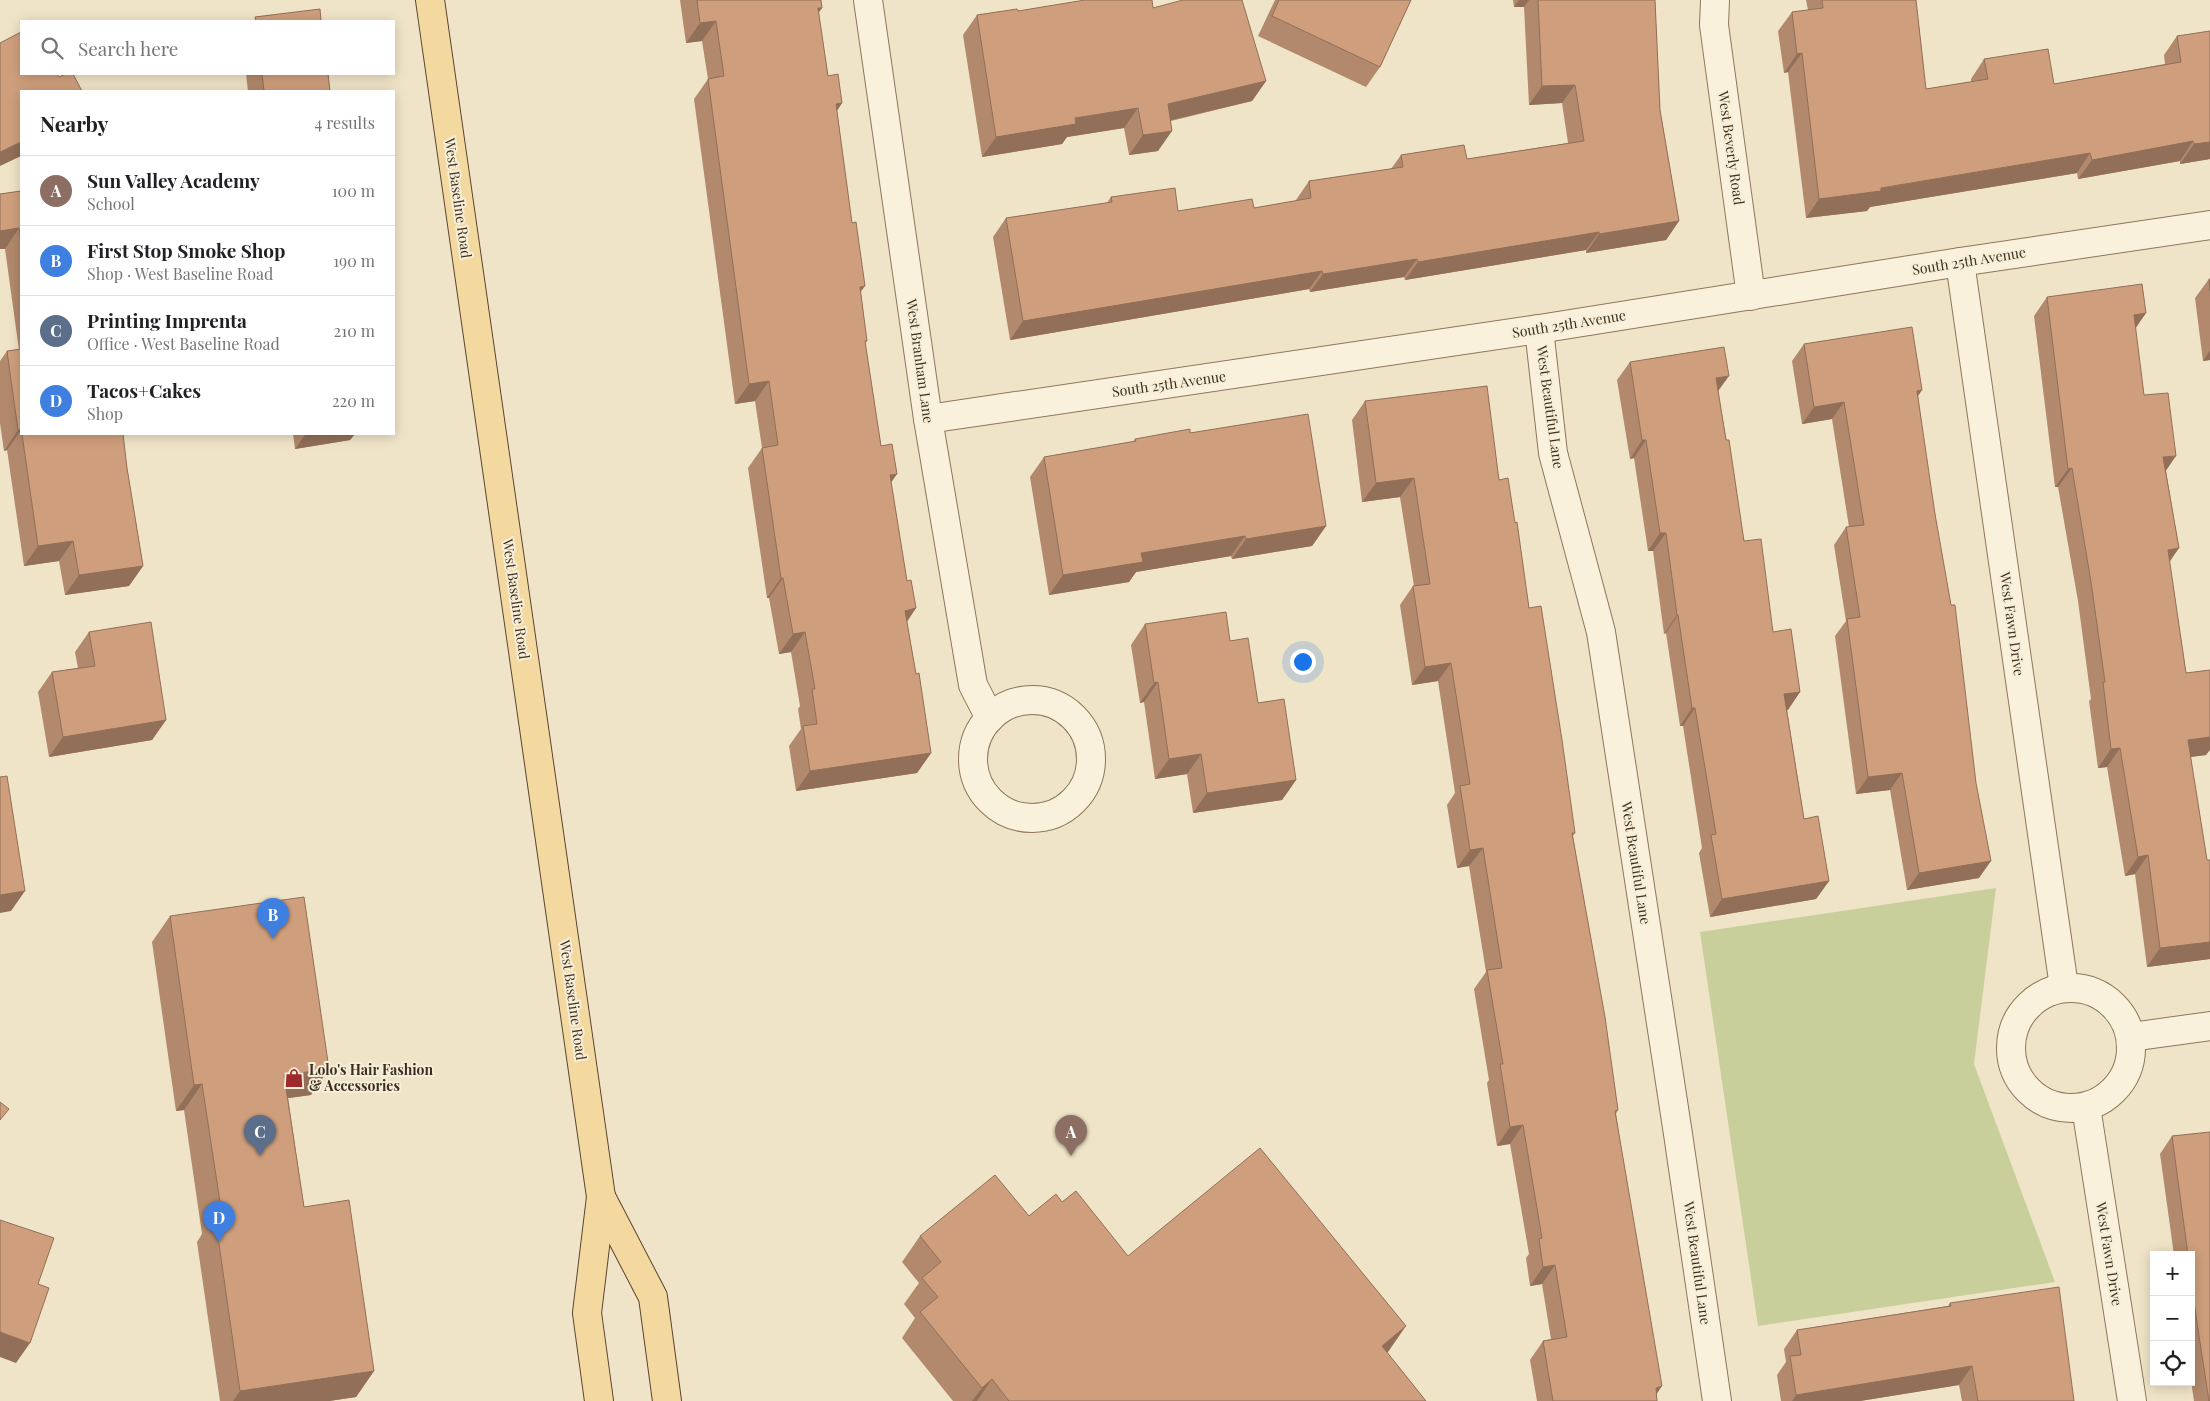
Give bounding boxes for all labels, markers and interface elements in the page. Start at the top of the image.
search box [20,20,395,75]
icon: search [38,34,66,62]
text: Search here [78,35,178,61]
street label: West Beverly Road [1714,89,1749,206]
text: Nearby [40,109,109,137]
text: 4 results [314,112,375,133]
street label: West Baseline Road [441,136,476,259]
text: Sun Valley Academy [87,167,260,193]
text: A [51,180,61,201]
text: 100 m [332,180,375,201]
text: School [87,193,135,214]
text: First Stop Smoke Shop [87,237,285,263]
street label: South 25th Avenue [1911,242,2027,279]
text: B [51,250,61,271]
text: 190 m [333,250,375,271]
text: Shop · West Baseline Road [87,263,273,284]
street label: West Branham Lane [902,297,939,424]
street label: South 25th Avenue [1511,305,1627,342]
text: Printing Imprenta [87,307,247,333]
text: C [50,320,62,341]
text: 210 m [334,320,375,341]
text: Office · West Baseline Road [87,333,280,354]
street label: West Beautiful Lane [1532,343,1569,470]
street label: South 25th Avenue [1111,366,1227,401]
text: Tacos+Cakes [87,377,201,403]
text: D [50,390,62,411]
text: 220 m [332,390,375,411]
text: Shop [87,403,123,424]
street label: West Baseline Road [499,537,534,660]
street label: West Fawn Drive [1996,570,2029,677]
your location [1290,649,1316,675]
street label: West Beautiful Lane [1617,799,1656,926]
pin: B [257,898,289,939]
street label: West Baseline Road [556,938,591,1061]
place label: Lolo's Hair Fashion & Accessories [309,1060,434,1095]
shop icon: Lolo's Hair Fashion & Accessories [283,1067,305,1089]
pin: C [244,1115,276,1156]
pin: A [1055,1115,1087,1156]
street label: West Beautiful Lane [1679,1199,1716,1326]
street label: West Fawn Drive [2092,1200,2127,1307]
pin: D [203,1201,235,1242]
map controls [2150,1251,2195,1386]
button: + [2150,1251,2195,1296]
button: − [2150,1296,2195,1341]
button: locate [2150,1341,2195,1386]

